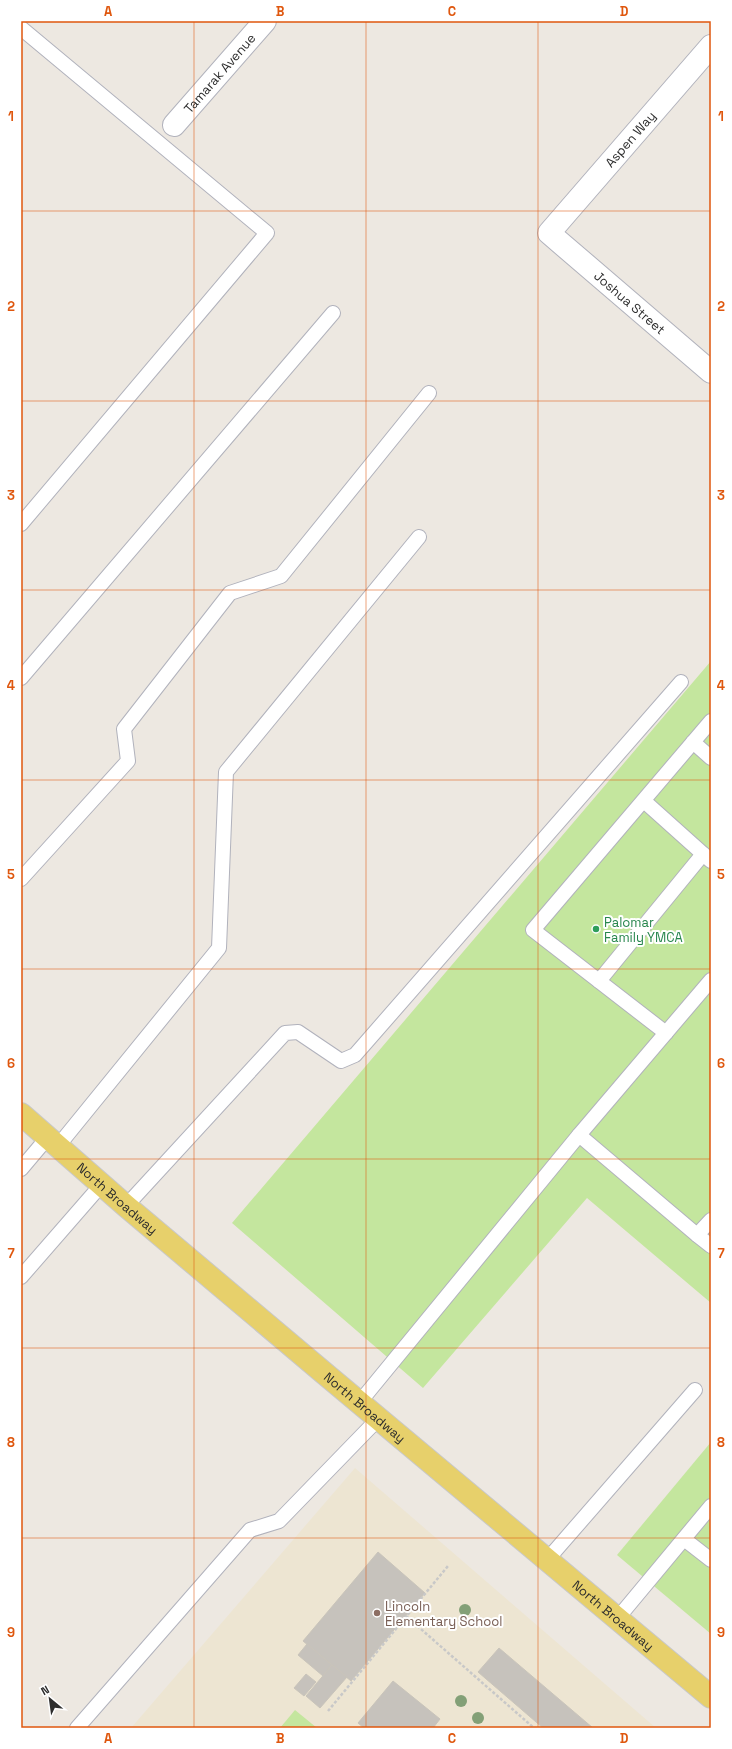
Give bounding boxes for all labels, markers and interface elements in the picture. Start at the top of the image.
text: A [104,3,113,20]
text: B [276,3,285,20]
text: C [448,3,456,20]
text: D [620,3,629,20]
street label: Tamarak Avenue [180,30,259,117]
text: 1 [8,108,14,125]
street label: Aspen Way [601,108,659,171]
text: 1 [718,108,724,125]
street label: Joshua Street [590,267,669,338]
text: 2 [7,298,15,315]
text: 2 [717,298,725,315]
text: 3 [7,487,15,504]
text: 3 [717,487,725,504]
text: 4 [7,677,15,694]
text: 4 [717,677,725,694]
text: 5 [7,866,15,883]
text: 5 [717,866,725,883]
place label: Palomar Family YMCA [604,914,683,946]
marker: Palomar Family YMCA [591,924,601,934]
text: 6 [7,1055,15,1072]
text: 6 [717,1055,725,1072]
street label: North Broadway [73,1159,161,1238]
text: 7 [7,1245,15,1262]
text: 7 [717,1245,725,1262]
street label: North Broadway [320,1369,409,1447]
text: 8 [7,1434,15,1451]
text: 8 [717,1434,725,1451]
street label: North Broadway [569,1577,657,1655]
place label: Lincoln Elementary School [385,1598,502,1630]
marker: Lincoln Elementary School [372,1608,382,1618]
text: 9 [7,1624,15,1641]
text: 9 [717,1624,725,1641]
north arrow [30,1679,70,1719]
text: N [39,1682,52,1698]
text: A [104,1730,113,1747]
text: B [276,1730,285,1747]
text: C [448,1730,456,1747]
text: D [620,1730,629,1747]

